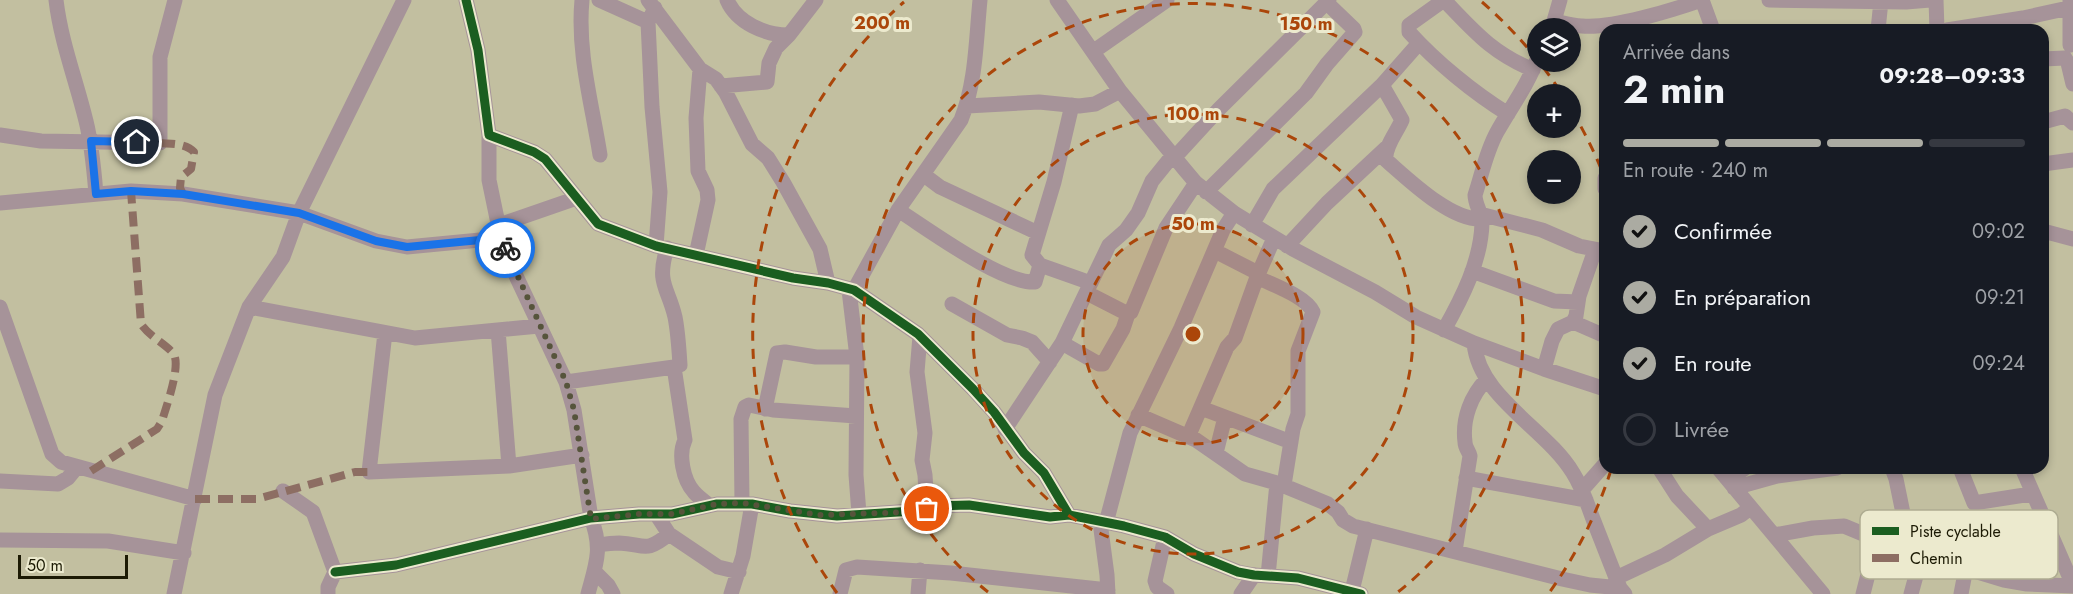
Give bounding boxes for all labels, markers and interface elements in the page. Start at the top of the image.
text: 200 m [854,10,910,36]
text: 150 m [1280,11,1332,37]
map controls [1527,18,1581,204]
button: layers [1527,18,1581,72]
text: Arrivée dans [1623,38,1730,67]
text: 09:28–09:33 [1879,59,2025,91]
text: 2 min [1623,61,1725,118]
button: + [1527,84,1581,138]
text: 100 m [1166,101,1220,127]
pin [111,116,162,167]
icon: home [120,125,153,158]
button: − [1527,150,1581,204]
text: En route · 240 m [1623,156,1768,185]
text: 50 m [1171,211,1215,237]
icon: check [1623,215,1656,248]
text: Confirmée [1674,215,1772,247]
text: 09:02 [1972,217,2025,246]
courier [475,218,535,278]
icon: bike [489,232,522,265]
icon: check [1623,281,1656,314]
text: En préparation [1674,281,1811,313]
text: 09:21 [1975,283,2025,312]
centre of rings [1183,324,1203,344]
icon: check [1623,347,1656,380]
text: En route [1674,347,1752,379]
text: 09:24 [1972,349,2025,378]
text: Livrée [1674,413,1729,445]
pin [901,483,952,534]
icon: bag [910,492,943,525]
legend [1860,510,2058,579]
text: Piste cyclable [1910,520,2001,543]
text: Chemin [1910,547,1963,570]
scale bar [18,552,128,580]
text: 50 m [27,554,63,577]

